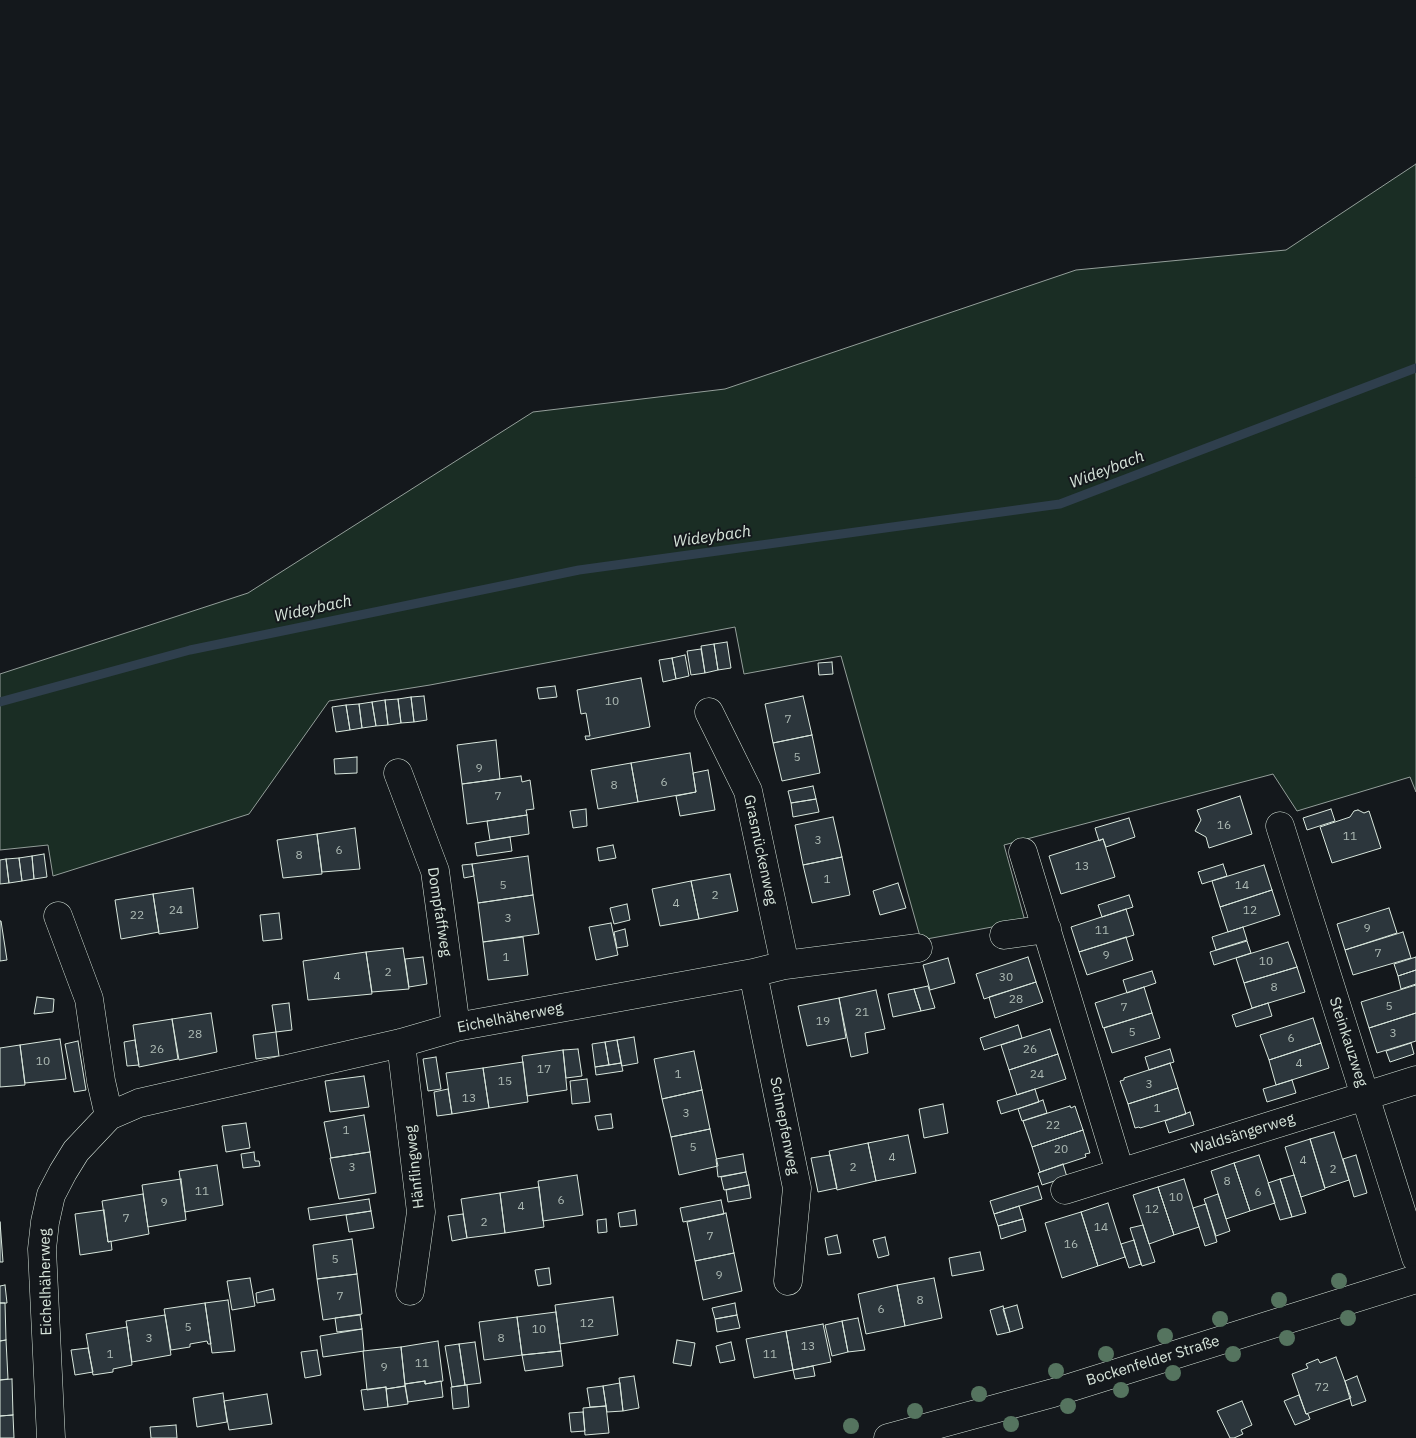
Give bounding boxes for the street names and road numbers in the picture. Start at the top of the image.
street label: Grasmückenweg [740,793,780,907]
street label: Dompfaffweg [423,866,455,958]
street label: Steinkauzweg [1325,995,1371,1089]
street label: Eichelhäherweg [456,999,564,1037]
street label: Schnepfenweg [766,1076,802,1176]
street label: Waldsängerweg [1189,1110,1297,1158]
street label: Hänflingweg [402,1124,428,1210]
street label: Eichelhäherweg [36,1228,56,1336]
street label: Bockenfelder Straße [1084,1332,1222,1390]

